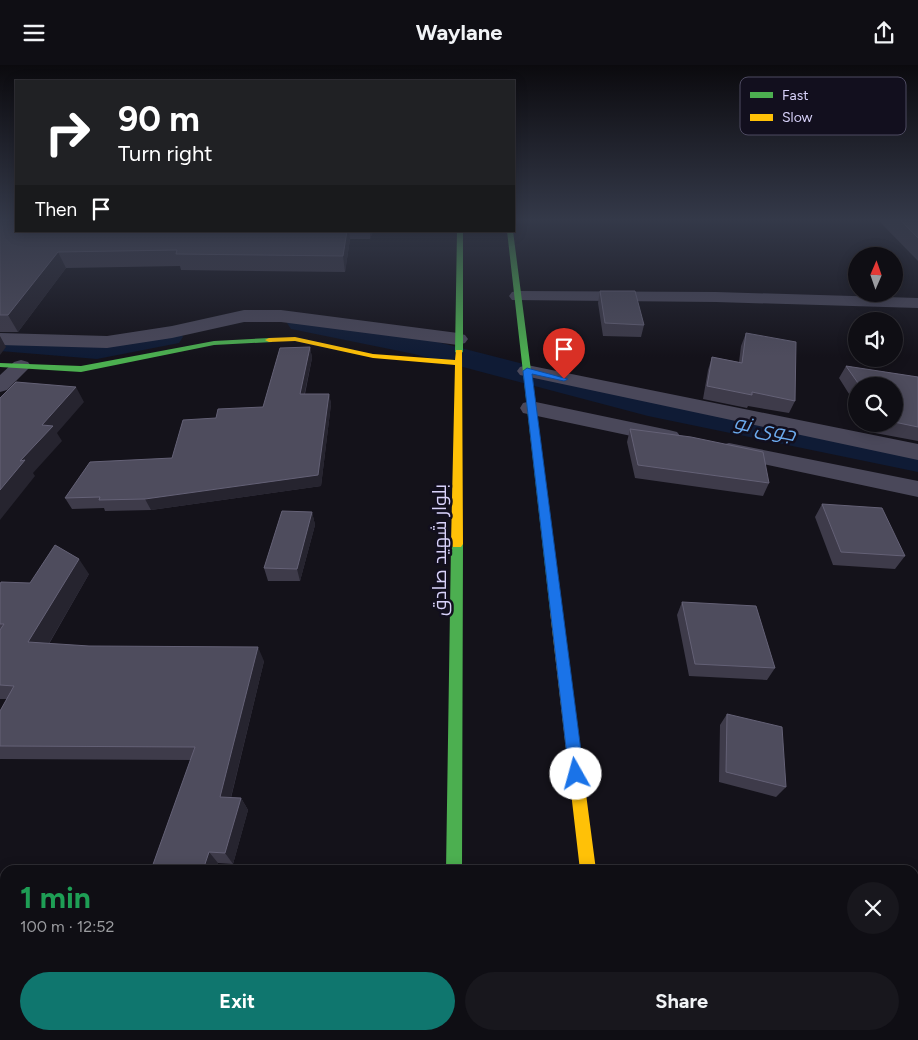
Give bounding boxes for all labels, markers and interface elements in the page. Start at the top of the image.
icon: menu [20,19,48,47]
text: Waylane [416,19,502,46]
icon: share [870,19,898,47]
legend [740,77,906,135]
text: Fast [782,87,808,104]
text: 90 m [118,98,200,140]
icon: right [35,100,100,165]
text: Slow [782,109,813,126]
text: Turn right [118,140,213,167]
icon: arrive [87,195,115,223]
text: Then [35,198,77,221]
north arrow [848,247,902,303]
map controls [848,247,903,432]
button: sound [848,312,903,367]
pin [543,328,585,379]
icon: arrive [550,335,578,363]
button: search [848,377,903,432]
water label: جوی نو [732,410,799,446]
street label: بلوار شهید صادق [428,484,452,616]
position arrow [549,747,601,799]
text: 1 min [20,879,91,916]
button: close [847,882,899,934]
text: 100 m · 12:52 [20,917,114,936]
button: Exit [20,972,455,1030]
button: Share [465,972,899,1030]

